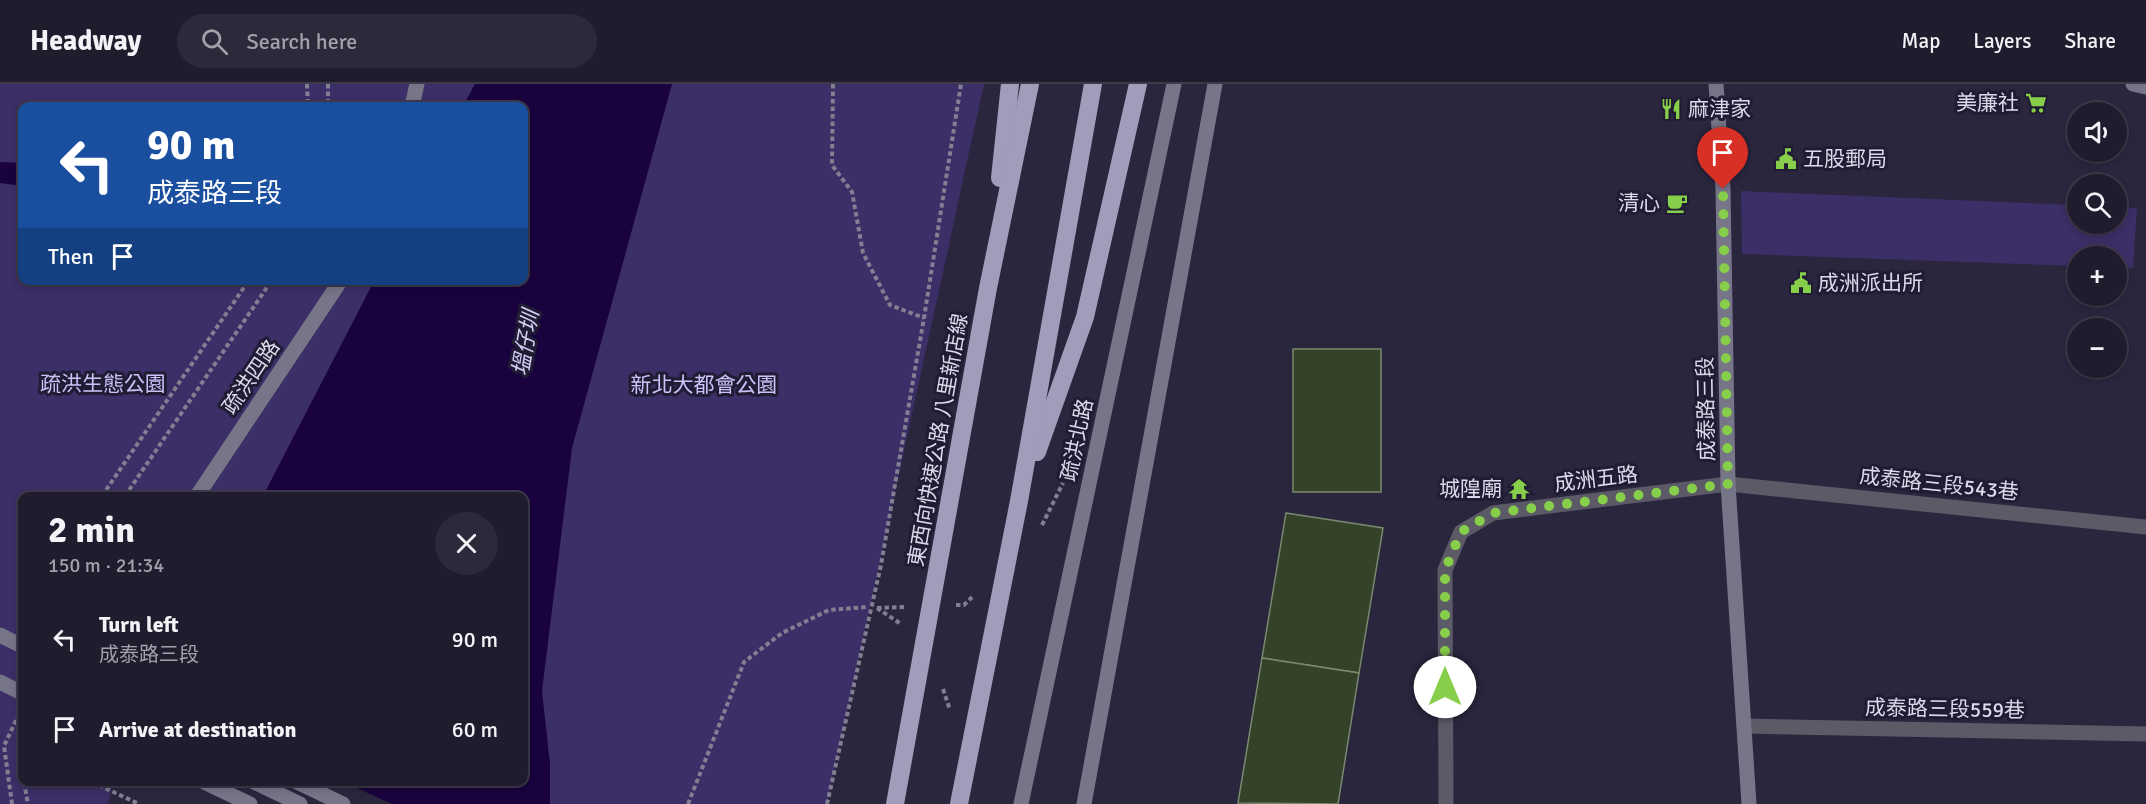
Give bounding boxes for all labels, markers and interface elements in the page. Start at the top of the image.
search box [177,14,597,68]
text: Headway [30,24,141,58]
icon: search [198,25,231,58]
text: Search here [246,28,357,55]
text: Map [1902,28,1940,54]
text: Layers [1973,28,2031,54]
text: Share [2064,28,2116,54]
place label: 美廉社 [1956,90,2019,116]
supermarket icon: 美廉社 [2024,91,2048,115]
place label: 麻津家 [1688,96,1751,122]
restaurant icon: 麻津家 [1659,97,1683,121]
map controls [2067,102,2127,378]
button: sound [2067,102,2127,162]
text: 90 m [147,120,236,171]
icon: left [48,126,126,204]
pin [1697,127,1748,189]
icon: arrive [1706,136,1739,169]
place label: 五股郵局 [1803,146,1887,172]
public building icon: 五股郵局 [1774,147,1798,171]
button: search [2067,174,2127,234]
text: 成泰路三段 [147,177,282,210]
place label: 清心 [1618,190,1660,216]
cafe icon: 清心 [1665,191,1689,215]
icon: arrive [106,240,139,273]
text: Then [48,243,94,270]
button: + [2067,246,2127,306]
place label: 成洲派出所 [1818,270,1923,296]
public building icon: 成洲派出所 [1789,271,1813,295]
water label: 塭仔圳 [506,305,545,378]
street label: 東西向快速公路 八里新店線 [903,311,973,569]
button: − [2067,318,2127,378]
street label: 疏洪四路 [217,335,285,419]
street label: 成泰路三段 [1692,356,1720,462]
park label: 疏洪生態公園 [40,371,166,397]
park label: 新北大都會公園 [631,372,778,398]
street label: 疏洪北路 [1056,396,1098,484]
street label: 成洲五路 [1553,461,1639,497]
street label: 成泰路三段543巷 [1858,463,2020,505]
place label: 城隍廟 [1439,476,1502,502]
temple icon: 城隍廟 [1507,477,1531,501]
text: 2 min [48,508,135,553]
button: close [435,512,498,575]
text: 150 m · 21:34 [48,553,164,578]
text: Turn left [99,611,179,638]
icon: left [48,623,81,656]
text: 90 m [452,626,498,653]
text: 成泰路三段 [99,642,199,667]
position arrow [1413,655,1477,719]
street label: 成泰路三段559巷 [1865,695,2025,723]
icon: arrive [48,713,81,746]
text: Arrive at destination [99,716,296,743]
text: 60 m [452,716,498,743]

